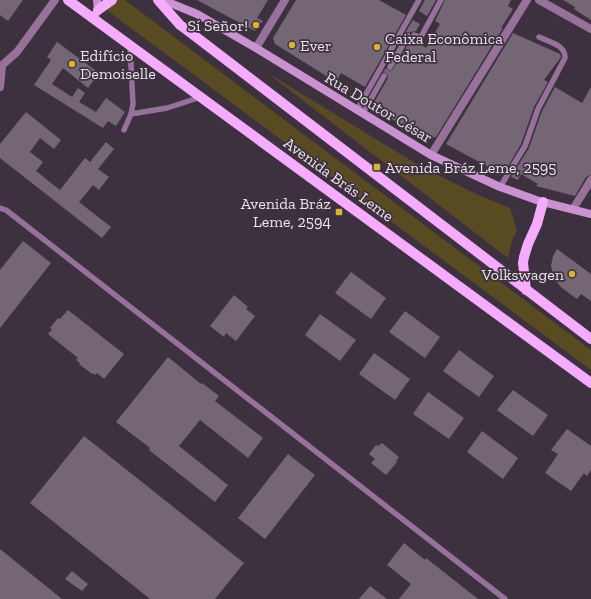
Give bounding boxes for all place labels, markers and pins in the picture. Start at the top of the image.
place label: Sí Señor! [187,16,248,35]
marker: Sí Señor! [251,20,261,30]
place label: Caixa Econômica Federal [385,29,503,66]
place label: Ever [300,36,332,55]
marker: Ever [287,40,297,50]
marker: Caixa Econômica Federal [372,42,382,52]
place label: Edifício Demoiselle [80,46,156,83]
marker: Edifício Demoiselle [67,59,77,69]
place label: Avenida Bráz Leme, 2595 [385,158,557,177]
marker: Avenida Bráz Leme, 2595 [372,162,382,172]
place label: Avenida Bráz Leme, 2594 [241,194,331,231]
marker: Avenida Bráz Leme, 2594 [334,207,344,217]
place label: Volkswagen [480,265,565,284]
marker: Volkswagen [567,269,577,279]

